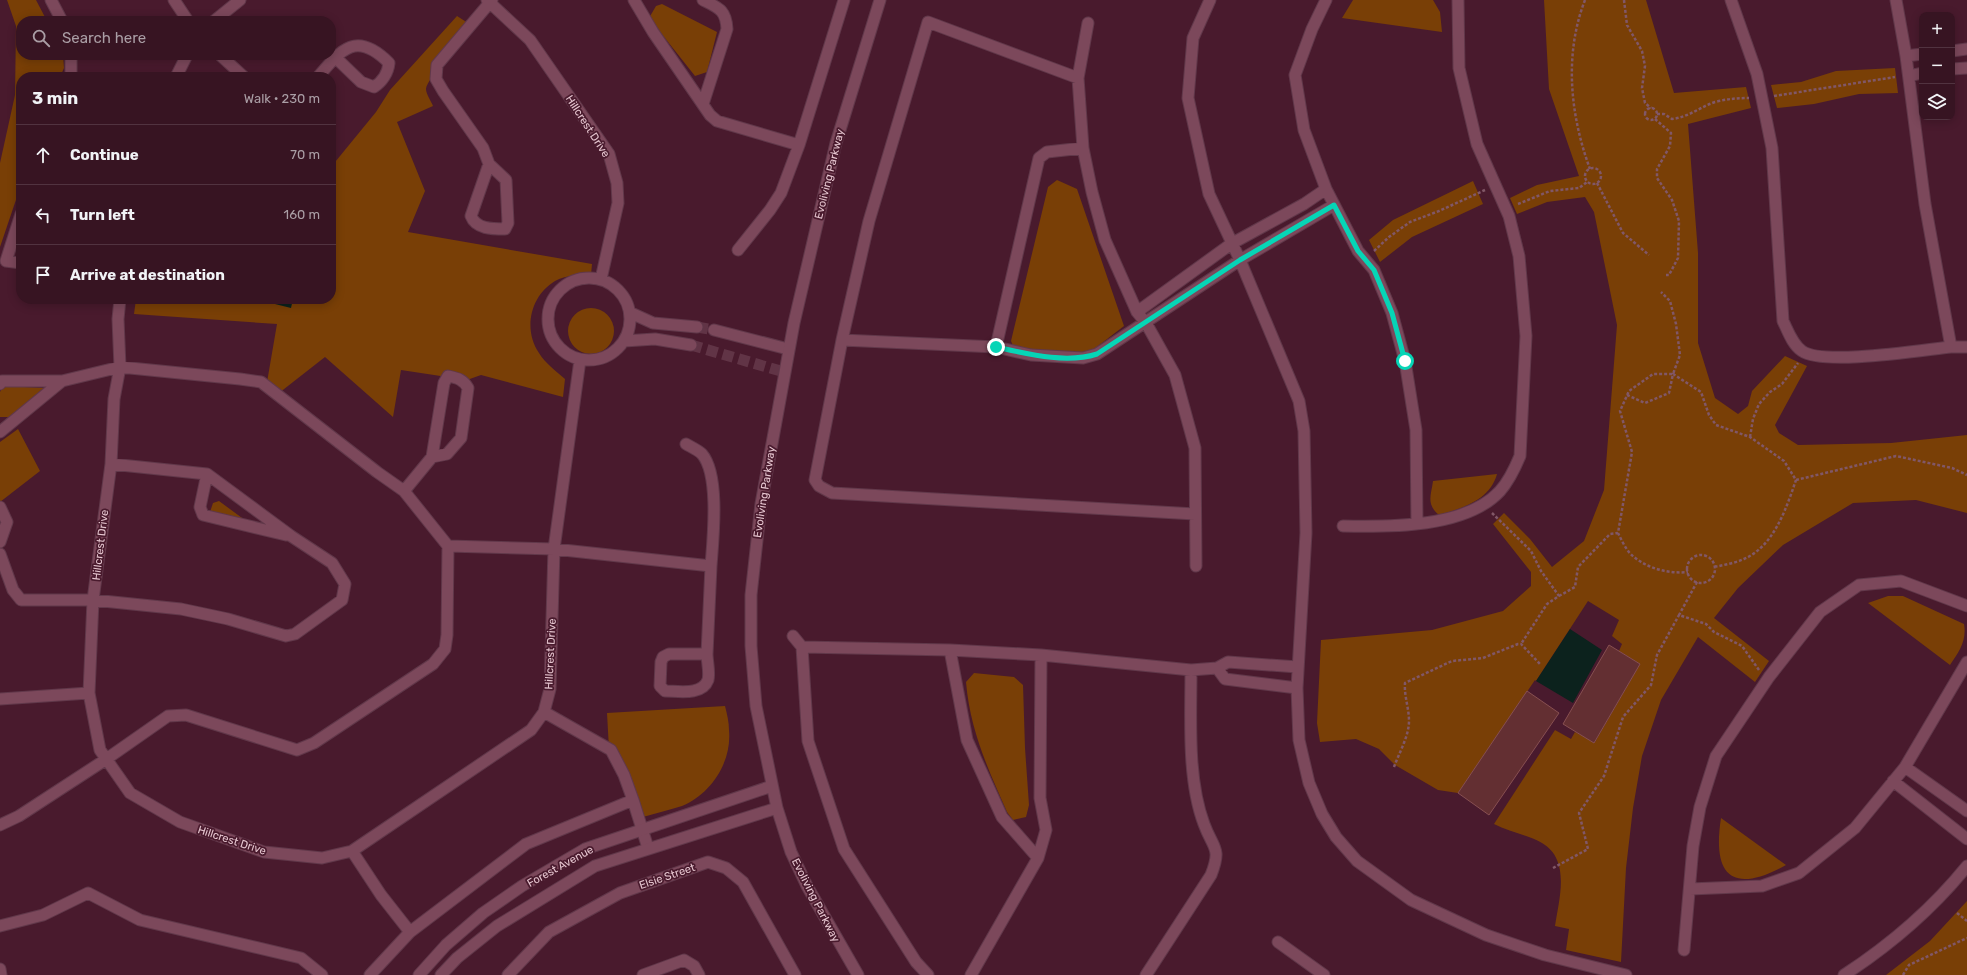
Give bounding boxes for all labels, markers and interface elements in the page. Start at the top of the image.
map controls [1919,12,1955,120]
button: + [1919,12,1955,48]
search box [16,16,336,60]
icon: search [30,27,52,49]
text: Search here [62,29,146,47]
button: − [1919,48,1955,84]
button: layers [1919,84,1955,120]
text: 3 min [32,88,78,108]
text: Walk · 230 m [244,91,320,106]
street label: Hillcrest Drive [563,93,612,160]
street label: Evoliving Parkway [812,128,847,220]
icon: ahead [32,144,54,166]
text: Continue [70,146,139,164]
text: 70 m [290,147,320,162]
icon: left [32,204,54,226]
text: Turn left [70,206,135,224]
text: 160 m [284,207,320,222]
icon: arrive [32,264,54,286]
text: Arrive at destination [70,266,225,284]
route end [987,338,1005,356]
route start [1396,352,1414,370]
street label: Evoliving Parkway [751,445,778,539]
street label: Hillcrest Drive [90,509,111,581]
street label: Hillcrest Drive [542,618,559,690]
street label: Hillcrest Drive [196,823,268,858]
street label: Forest Avenue [525,843,596,890]
street label: Evoliving Parkway [789,856,842,944]
street label: Elsie Street [637,861,697,892]

